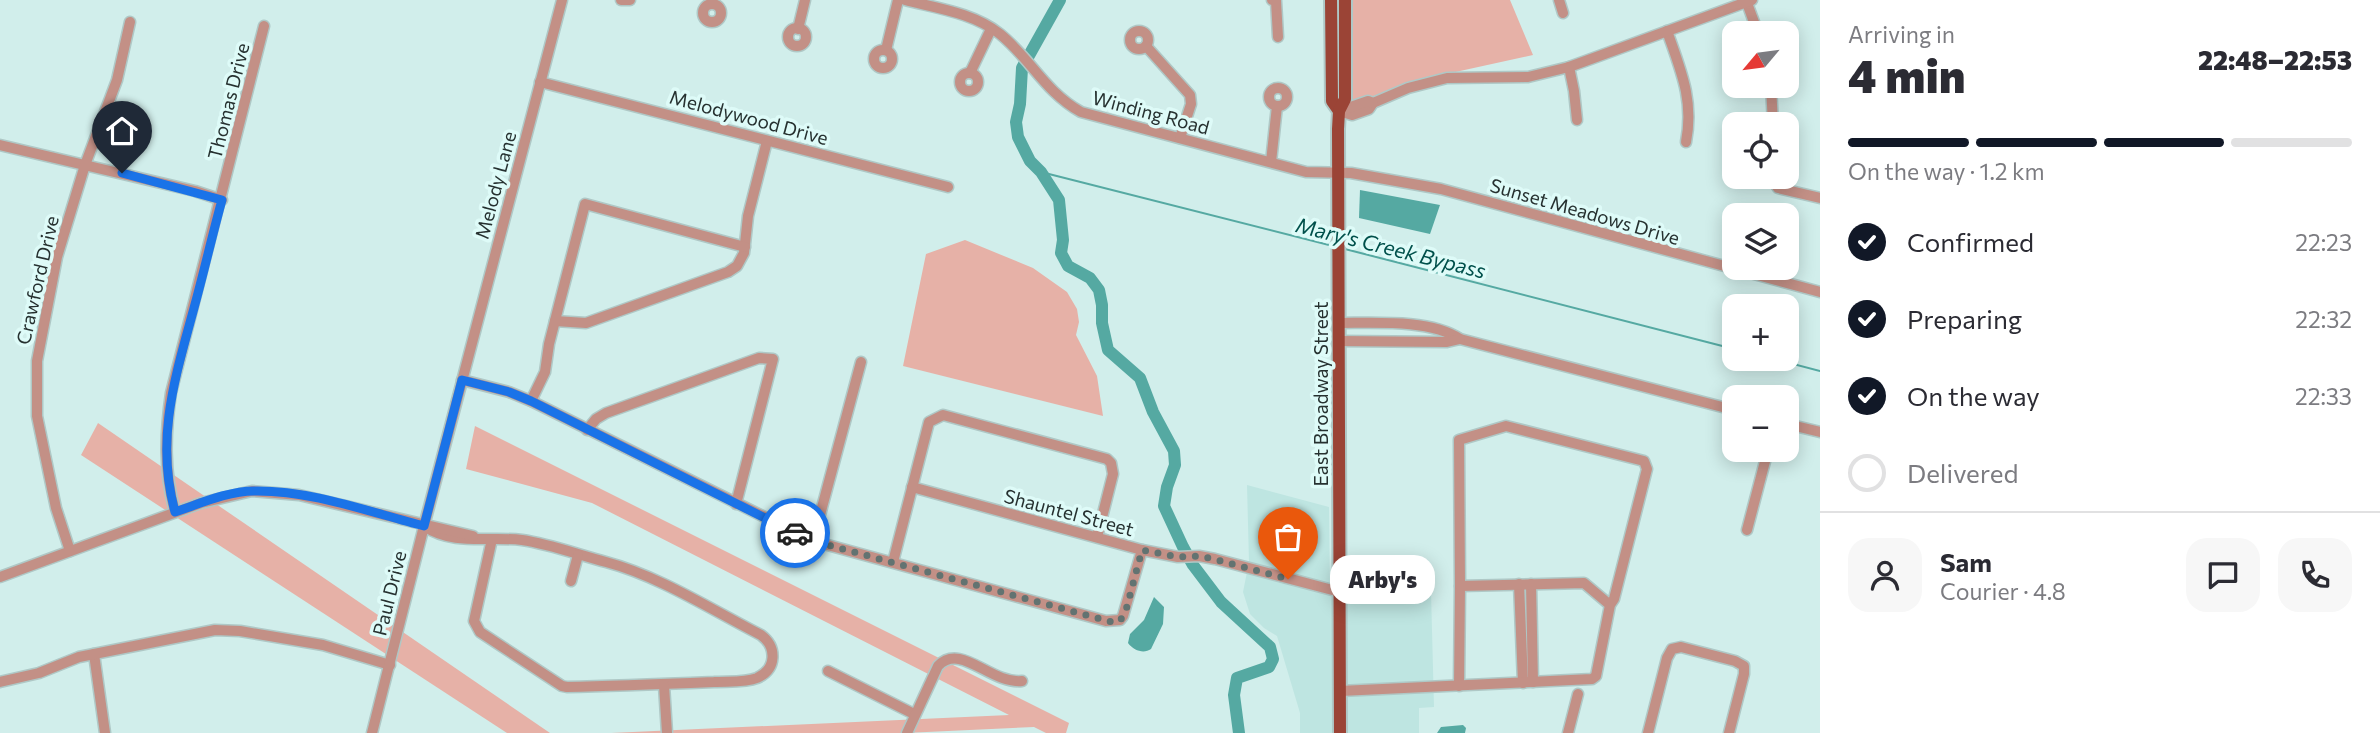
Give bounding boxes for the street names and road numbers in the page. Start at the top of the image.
street label: Thomas Drive [202,40,254,162]
street label: Melodywood Drive [667,85,831,149]
street label: Winding Road [1090,85,1212,139]
street label: Melody Lane [470,129,520,241]
street label: Sunset Meadows Drive [1488,173,1682,249]
street label: Crawford Drive [11,213,63,347]
street label: East Broadway Street [1309,301,1332,486]
street label: Shauntel Street [1002,484,1137,540]
street label: Paul Drive [367,548,411,638]

